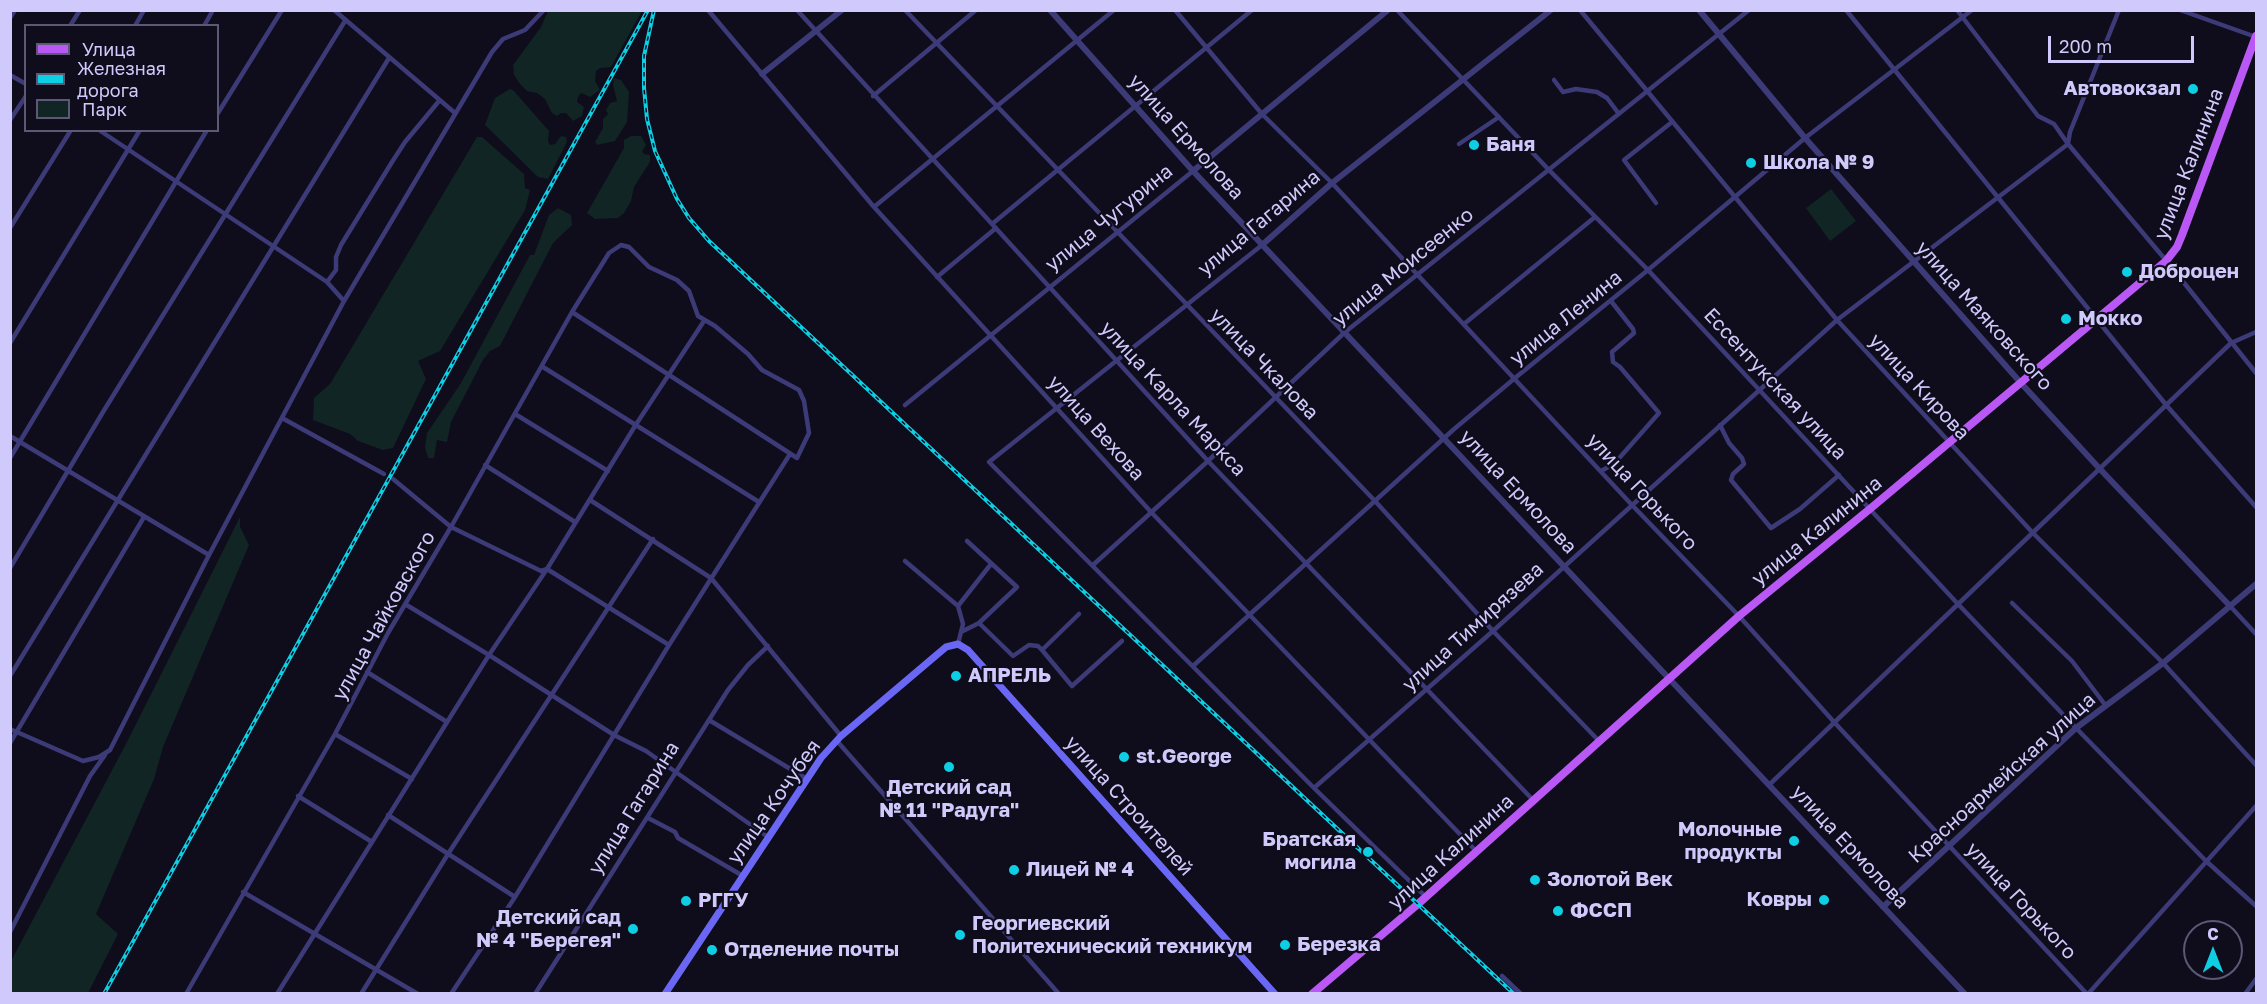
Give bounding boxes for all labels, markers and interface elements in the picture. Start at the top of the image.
legend [24,24,219,132]
scale bar [2051,24,2196,62]
text: 200 m [2059,35,2112,57]
text: Улица [82,38,136,60]
text: Железная дорога [77,57,166,101]
street label: улица Ермолова [1123,69,1249,205]
place label: Автовокзал [2064,77,2181,101]
marker: Автовокзал [2186,82,2200,96]
street label: улица Калинина [2149,85,2229,243]
text: Парк [82,98,127,120]
place label: Баня [1486,133,1535,157]
marker: Баня [1467,138,1481,152]
place label: Школа № 9 [1763,151,1874,175]
marker: Школа № 9 [1744,156,1758,170]
street label: улица Чугурина [1040,159,1178,277]
street label: улица Гагарина [1193,165,1325,281]
street label: улица Моисеенко [1328,203,1478,331]
street label: улица Маяковского [1911,236,2057,396]
place label: Доброцен [2139,260,2239,284]
street label: улица Ленина [1505,265,1627,371]
marker: Доброцен [2120,265,2134,279]
street label: улица Чкалова [1205,303,1323,425]
street label: Ессентукская улица [1699,303,1851,465]
place label: Мокко [2078,307,2143,331]
marker: Мокко [2059,312,2073,326]
street label: улица Карла Маркса [1095,317,1251,481]
street label: улица Кирова [1864,329,1974,445]
street label: улица Вехова [1042,370,1150,486]
street label: улица Ермолова [1454,425,1582,559]
street label: улица Горького [1582,428,1702,556]
street label: улица Калинина [1747,471,1887,591]
street label: улица Чайковского [327,527,441,705]
street label: улица Тимирязева [1398,557,1548,697]
place label: АПРЕЛЬ [968,664,1051,688]
marker: АПРЕЛЬ [949,669,963,683]
street label: Красноармейская улица [1904,688,2100,868]
street label: улица Строителей [1060,731,1198,881]
street label: улица Кочубея [722,735,826,869]
street label: улица Гагарина [583,737,685,879]
place label: st.George [1136,745,1232,769]
marker: st.George [1117,750,1131,764]
marker: Детский сад № 11 "Радуга" [942,760,956,774]
place label: Детский сад № 11 "Радуга" [879,776,1019,823]
street label: улица Ермолова [1786,780,1914,914]
street label: улица Калинина [1383,789,1519,915]
place label: Молочные продукты [1678,818,1782,865]
place label: Братская могила [1262,828,1356,875]
marker: Молочные продукты [1787,834,1801,848]
street label: улица Горького [1961,837,2081,965]
marker: Братская могила [1361,845,1375,859]
place label: Лицей № 4 [1026,858,1134,882]
marker: Лицей № 4 [1007,863,1021,877]
place label: Золотой Век [1547,868,1673,892]
marker: Золотой Век [1528,873,1542,887]
place label: Ковры [1747,888,1812,912]
place label: РГГУ [698,889,748,913]
marker: Ковры [1817,893,1831,907]
marker: РГГУ [679,894,693,908]
place label: ФССП [1570,899,1632,923]
marker: ФССП [1551,904,1565,918]
place label: Детский сад № 4 "Берегея" [476,906,621,953]
place label: Георгиевский Политехнический техникум [972,912,1252,959]
north arrow [2183,920,2243,980]
marker: Детский сад № 4 "Берегея" [626,922,640,936]
text: С [2207,924,2219,944]
marker: Георгиевский Политехнический техникум [953,928,967,942]
place label: Березка [1297,933,1381,957]
place label: Отделение почты [724,938,899,962]
marker: Березка [1278,938,1292,952]
marker: Отделение почты [705,943,719,957]

